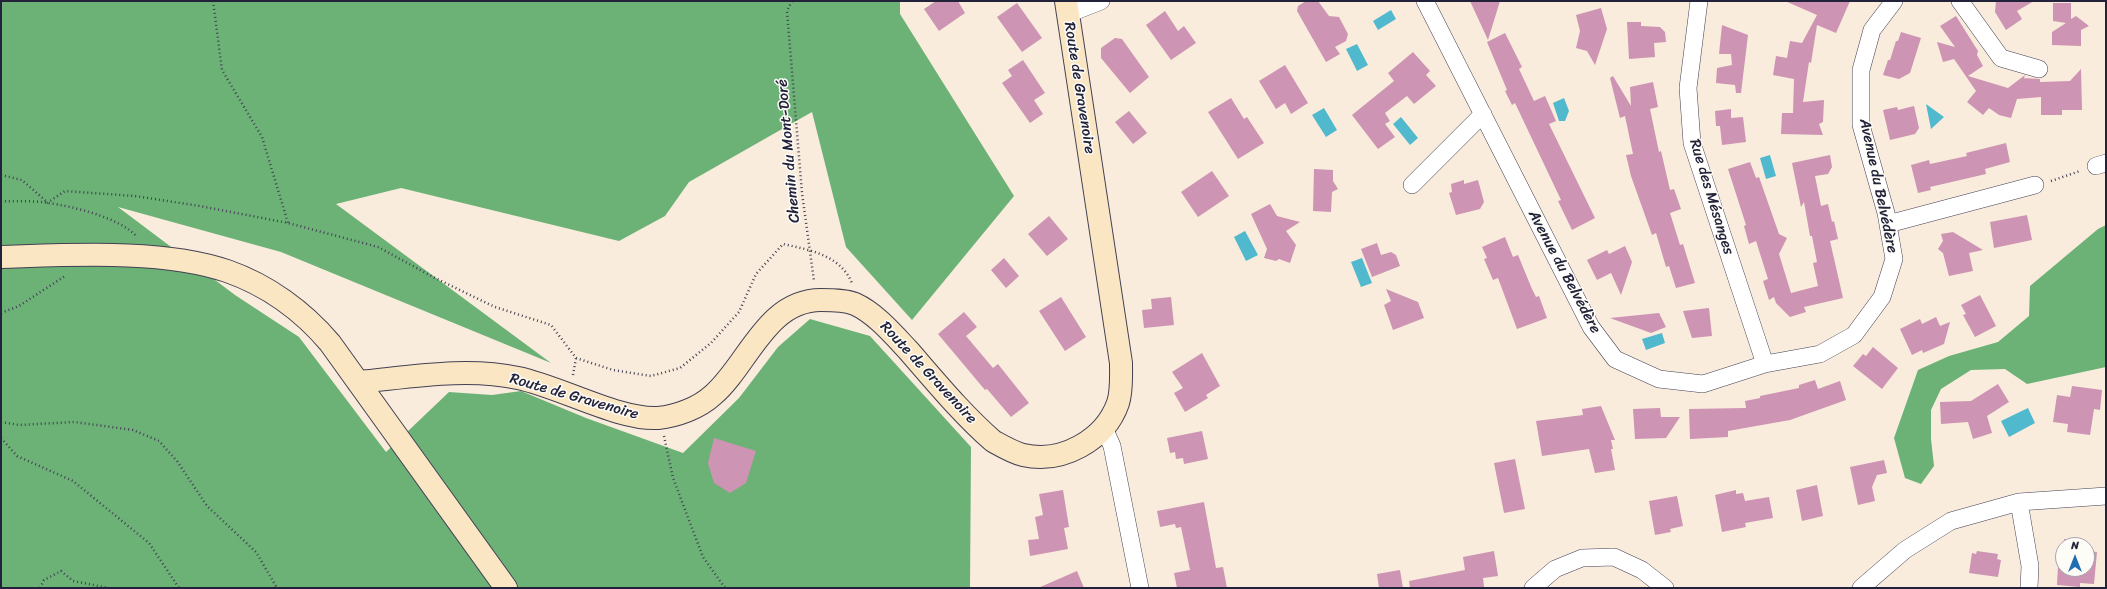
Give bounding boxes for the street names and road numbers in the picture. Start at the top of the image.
street label: Route de Gravenoire [1060,21,1098,155]
street label: Chemin du Mont-Doré [774,78,804,224]
street label: Avenue du Belvédère [1855,117,1901,255]
street label: Rue des Mésanges [1685,137,1737,257]
street label: Avenue du Belvédère [1524,207,1604,337]
street label: Route de Gravenoire [876,318,980,428]
street label: Route de Gravenoire [507,370,641,424]

